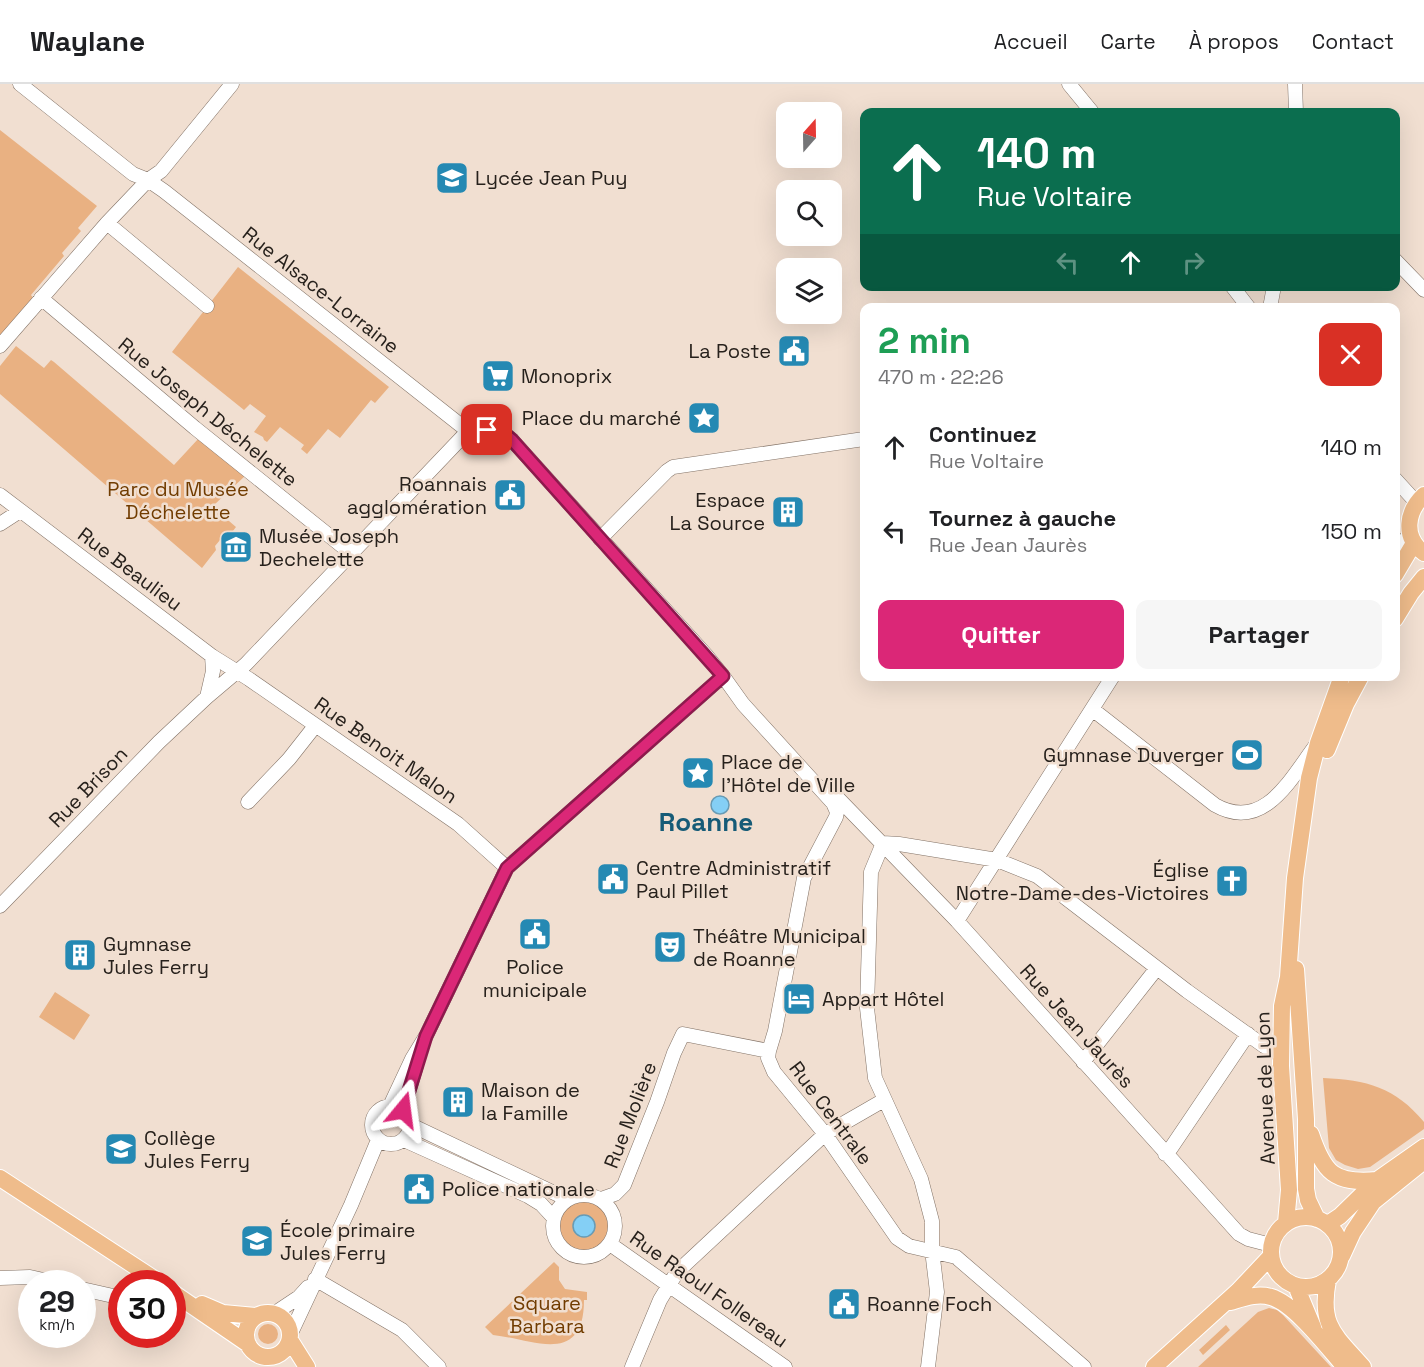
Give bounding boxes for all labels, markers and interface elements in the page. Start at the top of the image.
text: Waylane [30,23,145,59]
text: Accueil [994,28,1068,55]
text: Carte [1101,28,1156,55]
text: À propos [1189,28,1279,55]
text: Contact [1312,28,1394,55]
north arrow [776,102,842,168]
map controls [776,102,842,324]
text: 140 m [977,127,1096,180]
icon: ahead [878,132,956,210]
school or university icon: Lycée Jean Puy [434,160,470,196]
place label: Lycée Jean Puy [475,165,627,191]
text: Rue Voltaire [977,179,1132,214]
button: search [776,180,842,246]
street label: Rue Alsace-Lorraine [237,221,405,359]
icon: left [1051,246,1084,279]
icon: ahead [1114,246,1147,279]
icon: right [1177,246,1210,279]
button: layers [776,258,842,324]
text: 2 min [878,318,971,364]
button: close [1319,323,1382,386]
street label: Rue Joseph Déchelette [113,332,303,492]
public building icon: La Poste [776,333,812,369]
place label: La Poste [688,338,771,364]
supermarket icon: Monoprix [480,358,516,394]
place label: Monoprix [521,363,612,389]
text: 470 m · 22:26 [878,364,1004,390]
place icon: Place du marché [686,400,722,436]
pin [461,404,512,455]
place label: Place du marché [522,405,681,431]
icon: arrive [470,413,503,446]
text: Continuez [929,420,1037,448]
icon: ahead [878,431,911,464]
text: 140 m [1320,433,1382,461]
text: Rue Voltaire [929,448,1044,474]
place label: Roannais agglomération [347,471,487,520]
park label: Parc du Musée Déchelette [107,476,249,525]
public building icon: Roannais agglomération [492,477,528,513]
place label: Espace La Source [670,487,765,536]
building icon: Espace La Source [770,494,806,530]
text: Tournez à gauche [929,504,1116,532]
icon: left [878,515,911,548]
text: 150 m [1321,517,1382,545]
street label: Rue Beaulieu [73,521,187,617]
place label: Musée Joseph Dechelette [259,523,399,572]
museum icon: Musée Joseph Dechelette [218,529,254,565]
text: Rue Jean Jaurès [929,532,1087,558]
button: Quitter [878,600,1124,669]
button: Partager [1136,600,1382,669]
street label: Rue Benoit Malon [309,691,463,809]
sports icon: Gymnase Duverger [1229,737,1265,773]
street label: Rue Brison [43,741,133,833]
place label: Gymnase Duverger [1043,742,1224,768]
place label: Place de l'Hôtel de Ville [721,749,855,798]
place icon: Place de l'Hôtel de Ville [680,755,716,791]
district label: Roanne [659,805,753,839]
place label: Centre Administratif Paul Pillet [636,855,831,904]
place label: Église Notre-Dame-des-Victoires [956,857,1209,906]
public building icon: Centre Administratif Paul Pillet [595,861,631,897]
church icon: Église Notre-Dame-des-Victoires [1214,863,1250,899]
public building icon: Police municipale [517,916,553,952]
place label: Théâtre Municipal de Roanne [693,923,866,972]
theatre icon: Théâtre Municipal de Roanne [652,929,688,965]
place label: Gymnase Jules Ferry [103,931,209,980]
building icon: Gymnase Jules Ferry [62,937,98,973]
place label: Police municipale [483,954,587,1003]
street label: Rue Jean Jaurès [1014,958,1140,1094]
hotel icon: Appart Hôtel [781,981,817,1017]
place label: Appart Hôtel [822,986,944,1012]
street label: Avenue de Lyon [1249,1011,1281,1165]
street label: Rue Centrale [784,1056,878,1170]
street label: Rue Molière [598,1058,662,1172]
place label: Maison de la Famille [481,1077,580,1126]
position arrow [371,1078,435,1142]
building icon: Maison de la Famille [440,1084,476,1120]
place label: Collège Jules Ferry [144,1125,250,1174]
school or university icon: Collège Jules Ferry [103,1131,139,1167]
public building icon: Police nationale [401,1171,437,1207]
place label: Police nationale [442,1176,595,1202]
place label: École primaire Jules Ferry [280,1217,415,1266]
school or university icon: École primaire Jules Ferry [239,1223,275,1259]
street label: Rue Raoul Follereau [625,1225,793,1353]
speed limit sign: 30 [108,1270,186,1348]
text: 29 [39,1282,75,1321]
public building icon: Roanne Foch [826,1286,862,1322]
park label: Square Barbara [509,1290,585,1339]
place label: Roanne Foch [867,1291,992,1317]
text: km/h [39,1315,75,1334]

